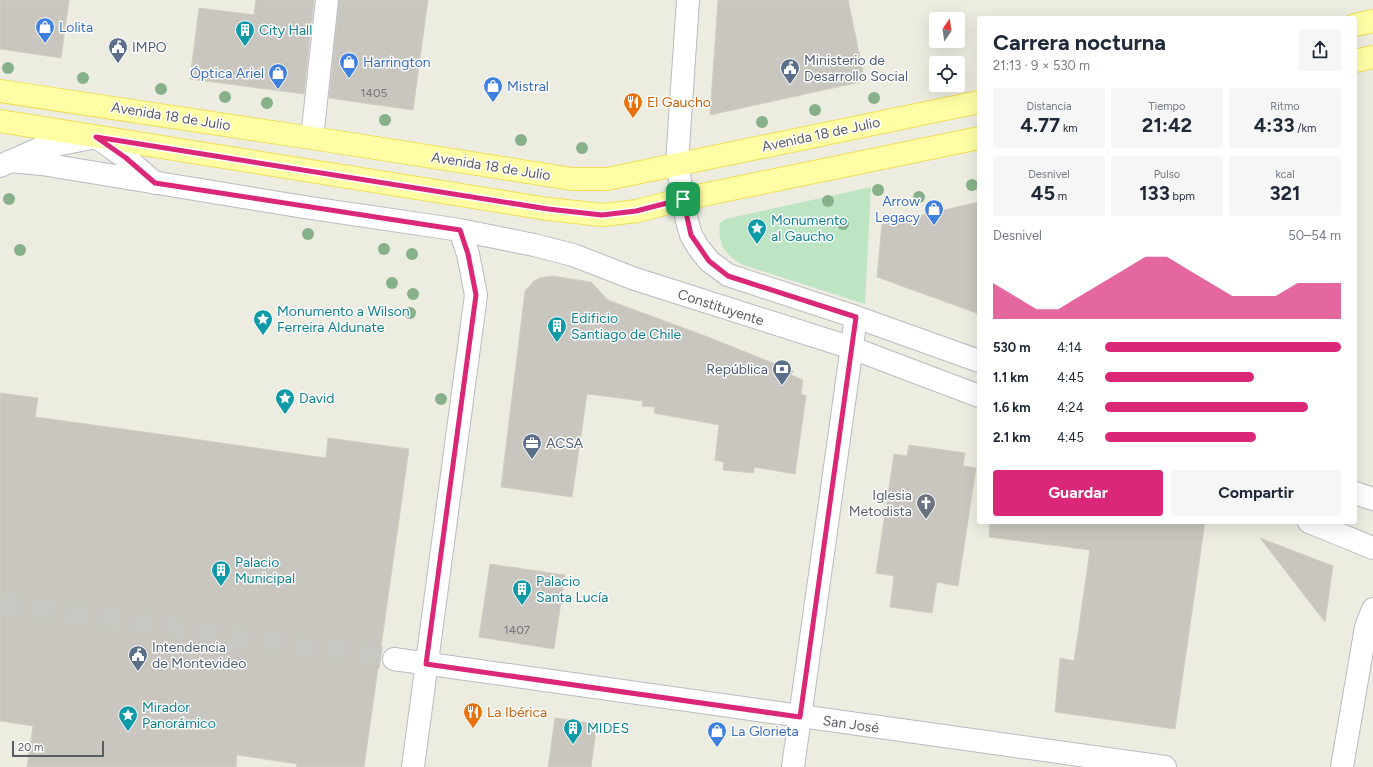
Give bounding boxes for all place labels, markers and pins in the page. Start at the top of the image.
shop icon: Lolita [34,16,56,44]
place label: Lolita [59,19,93,36]
building icon: City Hall [234,19,256,47]
place label: City Hall [259,22,312,39]
public building icon: IMPO [107,36,129,64]
place label: IMPO [132,39,167,56]
shop icon: Harrington [338,51,360,79]
place label: Ministerio de Desarrollo Social [804,52,908,85]
place label: Harrington [363,54,431,71]
public building icon: Ministerio de Desarrollo Social [779,57,801,85]
shop icon: Óptica Ariel [267,62,289,90]
place label: Óptica Ariel [190,65,264,82]
shop icon: Mistral [482,75,504,103]
place label: Mistral [507,78,549,95]
restaurant icon: El Gaucho [622,91,644,119]
place label: El Gaucho [647,94,711,111]
pin [666,182,700,216]
place label: Arrow Legacy [875,193,921,226]
shop icon: Arrow Legacy [923,198,945,226]
place label: Monumento al Gaucho [771,212,847,245]
place icon: Monumento al Gaucho [746,217,768,245]
place label: Monumento a Wilson Ferreira Aldunate [277,303,410,336]
place icon: Monumento a Wilson Ferreira Aldunate [252,308,274,336]
place label: Edificio Santiago de Chile [571,310,682,343]
building icon: Edificio Santiago de Chile [546,315,568,343]
bank icon: República [771,358,793,386]
place label: República [706,361,768,378]
place icon: David [274,387,296,415]
place label: David [299,390,334,407]
office icon: ACSA [521,432,543,460]
place label: ACSA [546,435,584,452]
place label: Iglesia Metodista [849,487,912,520]
church icon: Iglesia Metodista [915,492,937,520]
place label: Palacio Municipal [235,554,295,587]
building icon: Palacio Municipal [210,559,232,587]
place label: Palacio Santa Lucía [536,573,608,606]
building icon: Palacio Santa Lucía [511,578,533,606]
place label: Intendencia de Montevideo [152,639,246,672]
public building icon: Intendencia de Montevideo [127,644,149,672]
place label: Mirador Panorámico [142,699,216,732]
restaurant icon: La Ibérica [462,701,484,729]
place icon: Mirador Panorámico [117,704,139,732]
place label: La Ibérica [487,704,547,721]
building icon: MIDES [562,717,584,745]
place label: MIDES [587,720,629,737]
shop icon: La Glorieta [706,720,728,748]
place label: La Glorieta [731,723,799,740]

